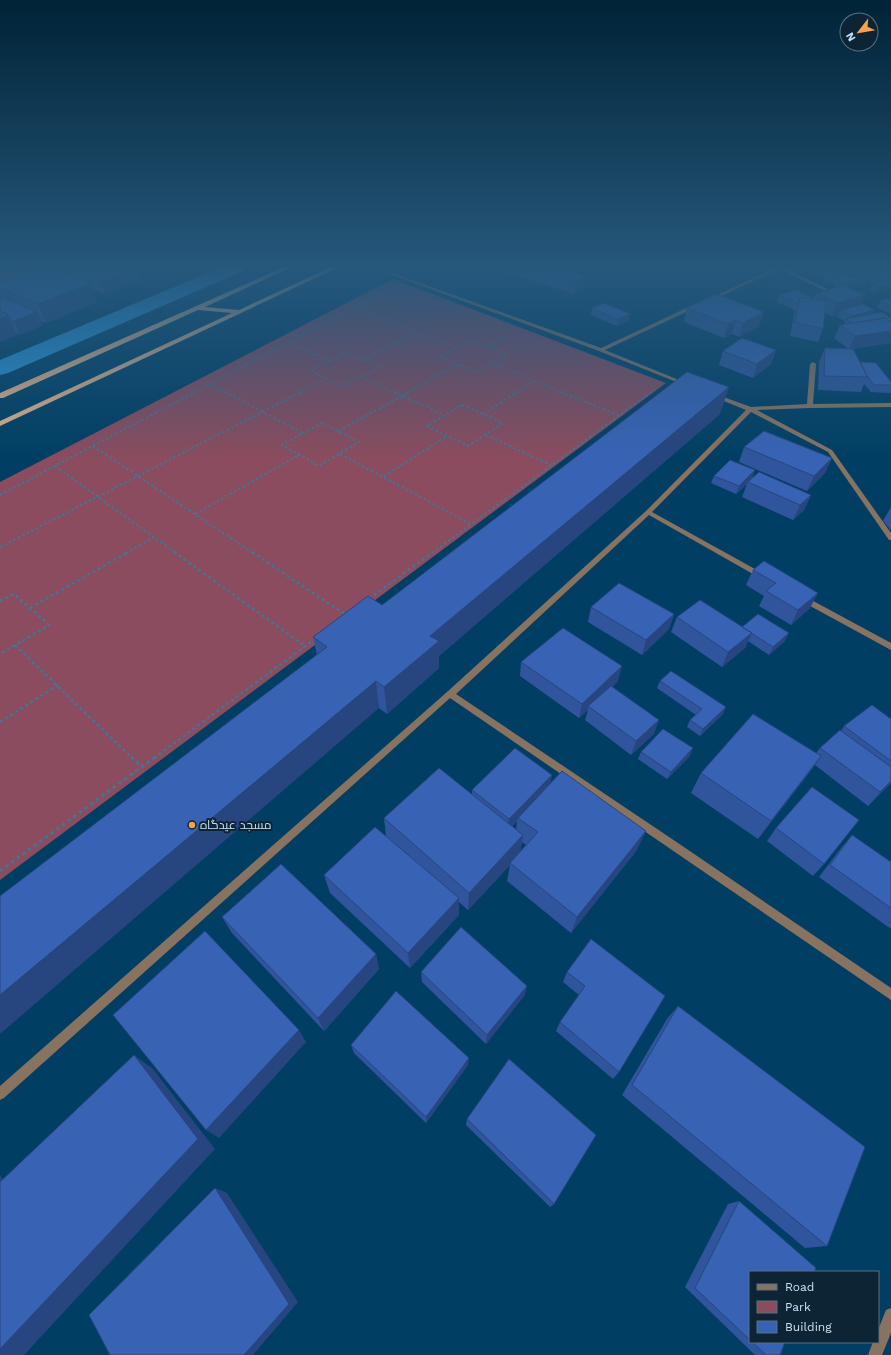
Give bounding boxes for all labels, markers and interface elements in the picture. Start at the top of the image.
north arrow [839,12,879,52]
text: N [843,30,859,44]
place label: مسجد عیدگاه [200,818,271,832]
marker: مسجد عیدگاه [187,820,197,830]
legend [749,1271,879,1343]
text: Road [785,1280,814,1294]
text: Park [785,1300,811,1314]
text: Building [785,1320,832,1334]

